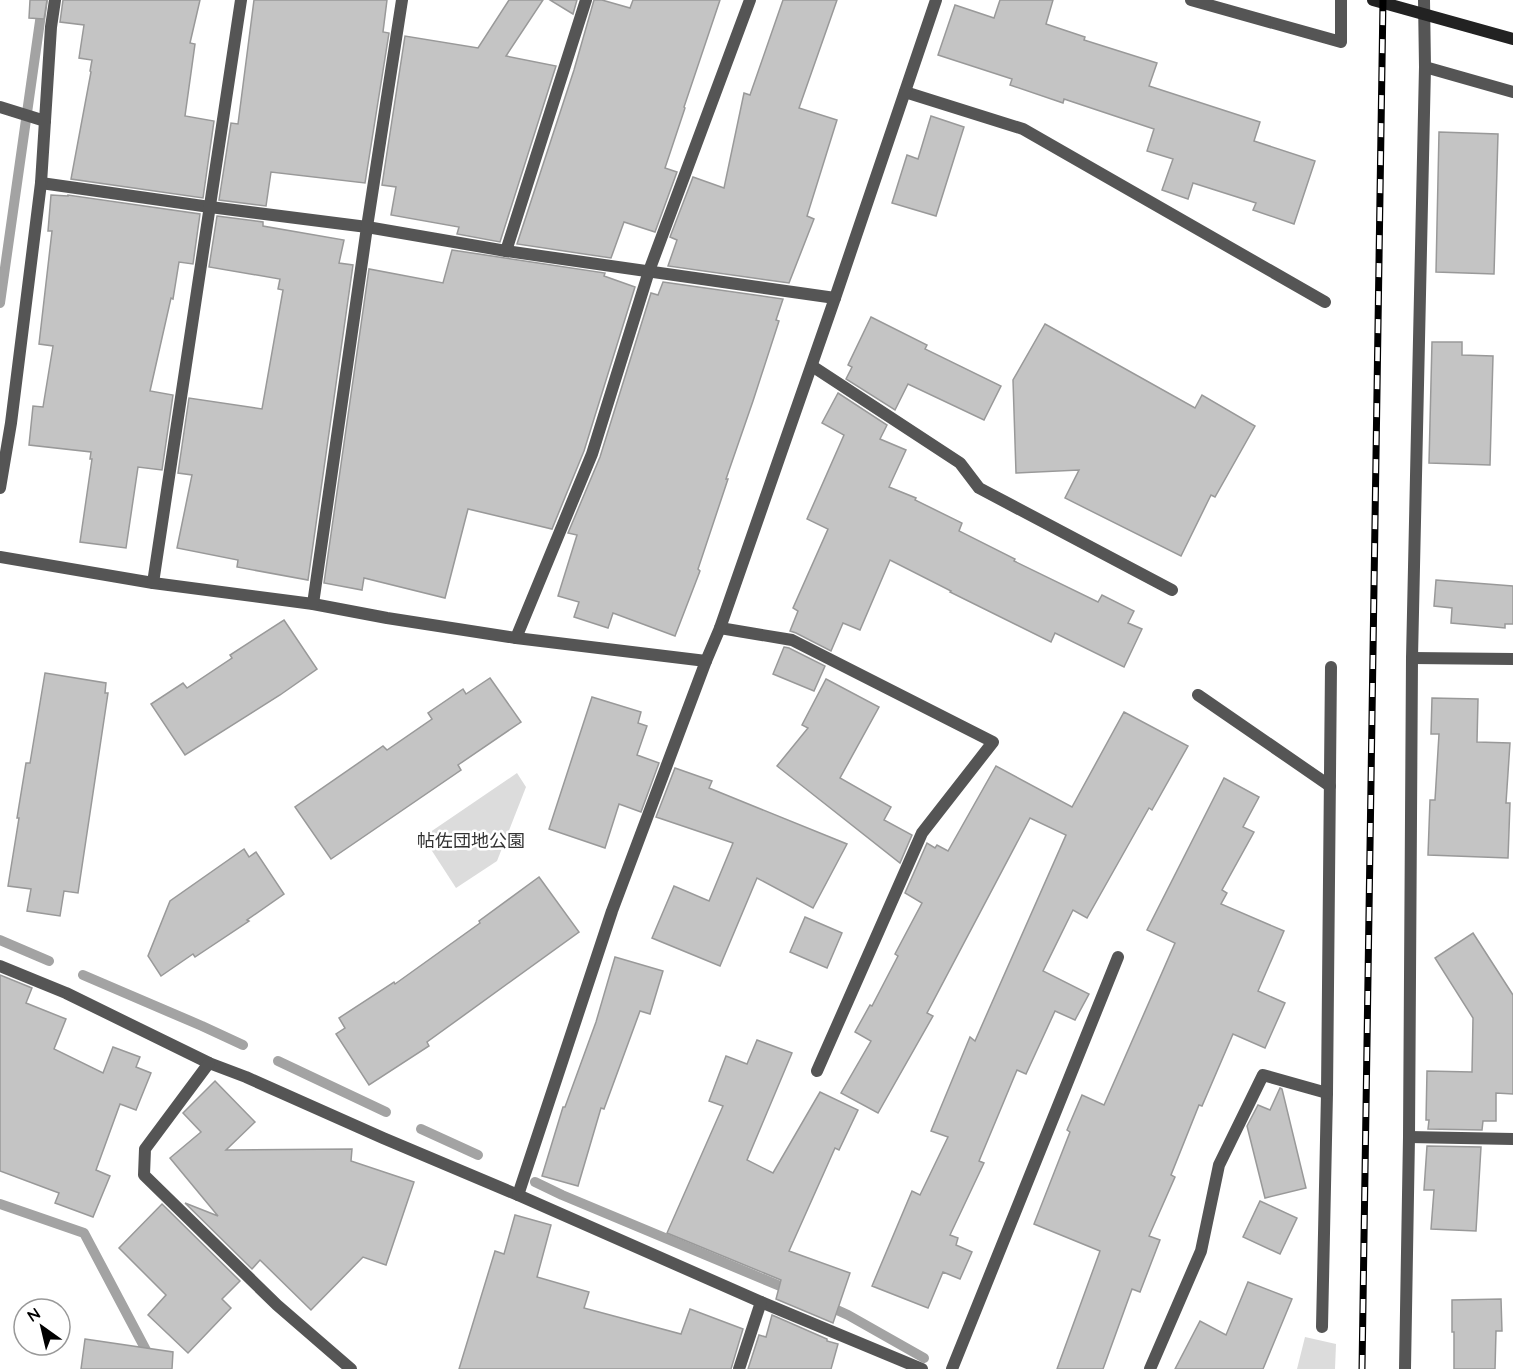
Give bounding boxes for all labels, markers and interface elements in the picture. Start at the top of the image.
park label: 帖佐団地公園 [417,829,525,852]
north arrow [12,1297,72,1357]
text: N [23,1303,44,1326]

